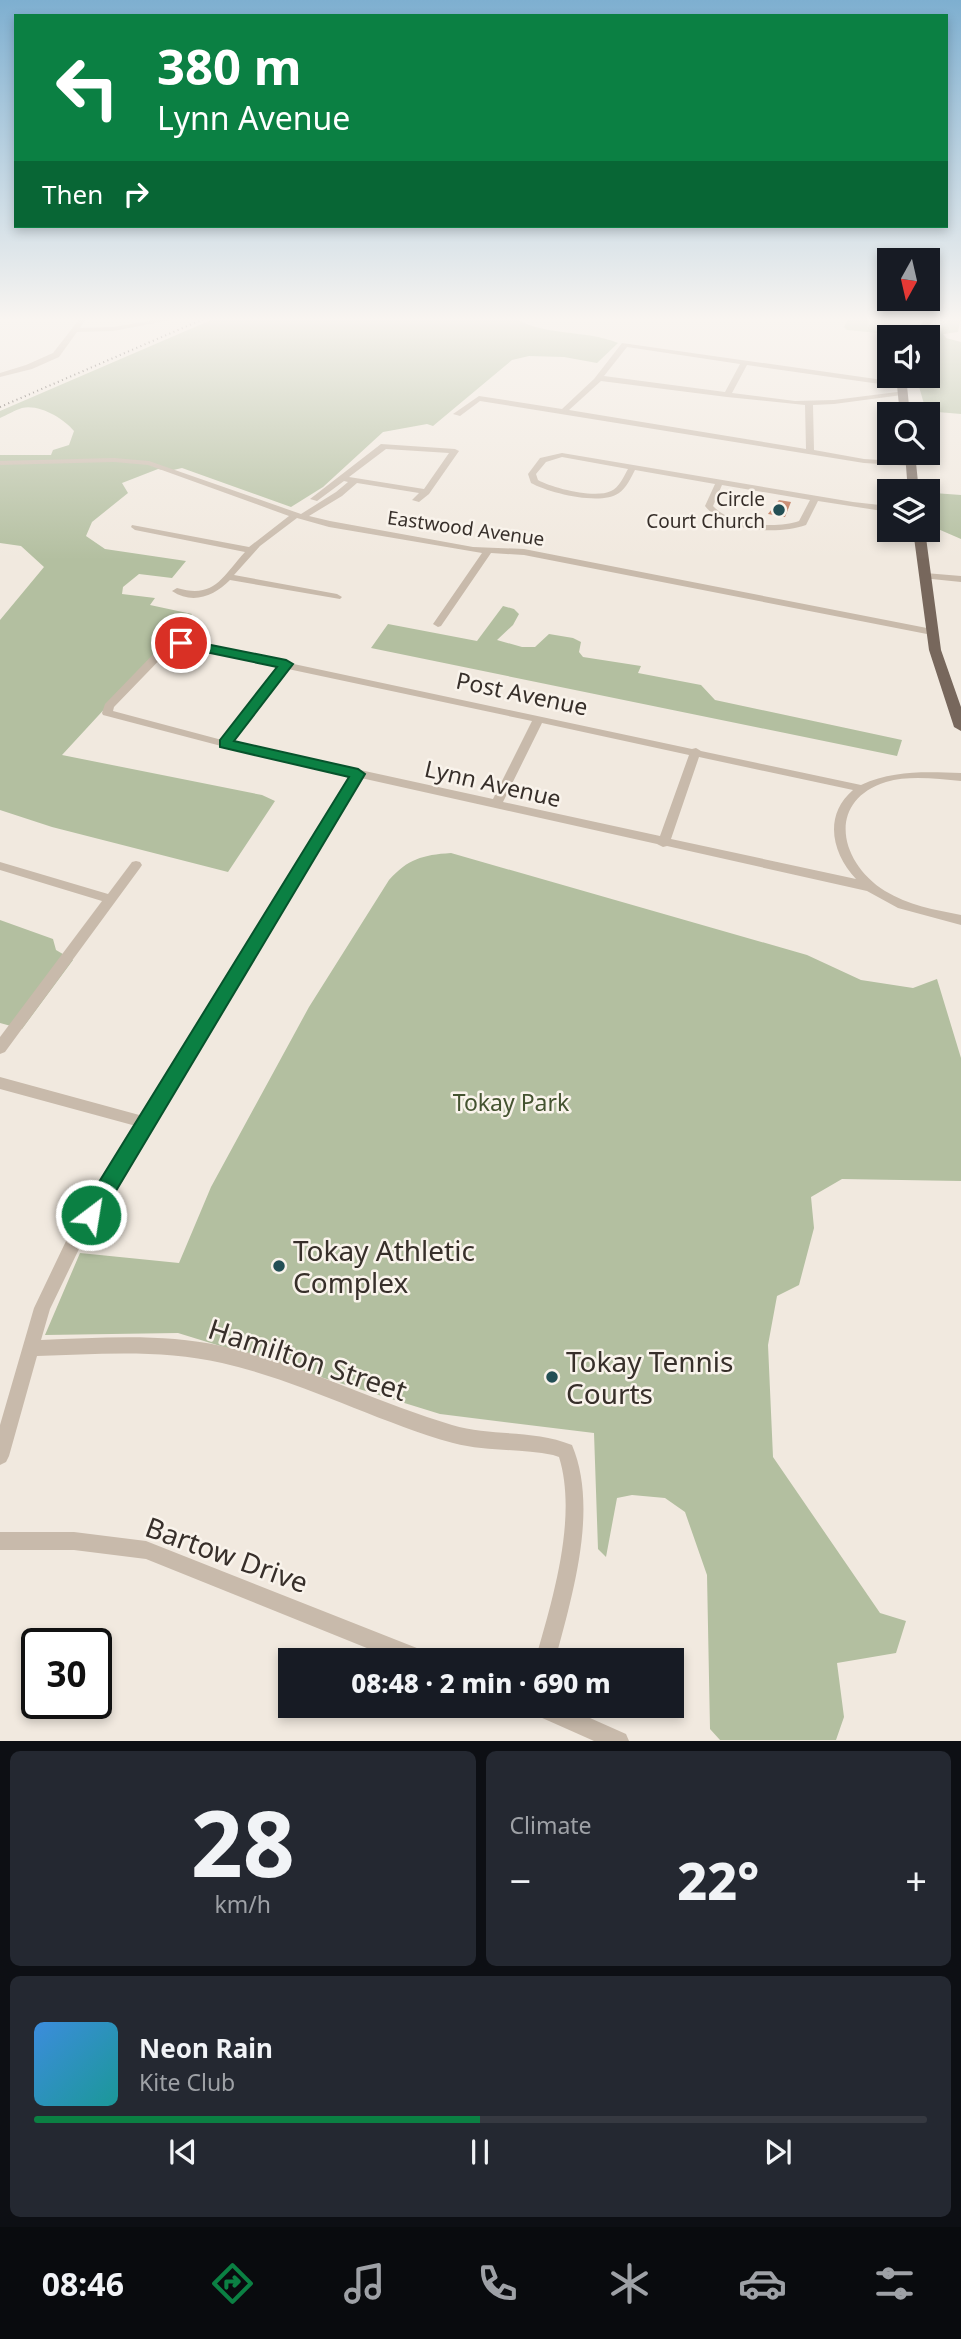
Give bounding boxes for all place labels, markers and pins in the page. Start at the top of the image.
place label: Circle Court Church [646,486,765,534]
marker: Circle Court Church [771,502,787,518]
pin [151,613,211,673]
place label: Tokay Athletic Complex [293,1231,475,1301]
marker: Tokay Athletic Complex [271,1258,287,1274]
place label: Tokay Tennis Courts [566,1342,733,1412]
marker: Tokay Tennis Courts [544,1369,560,1385]

